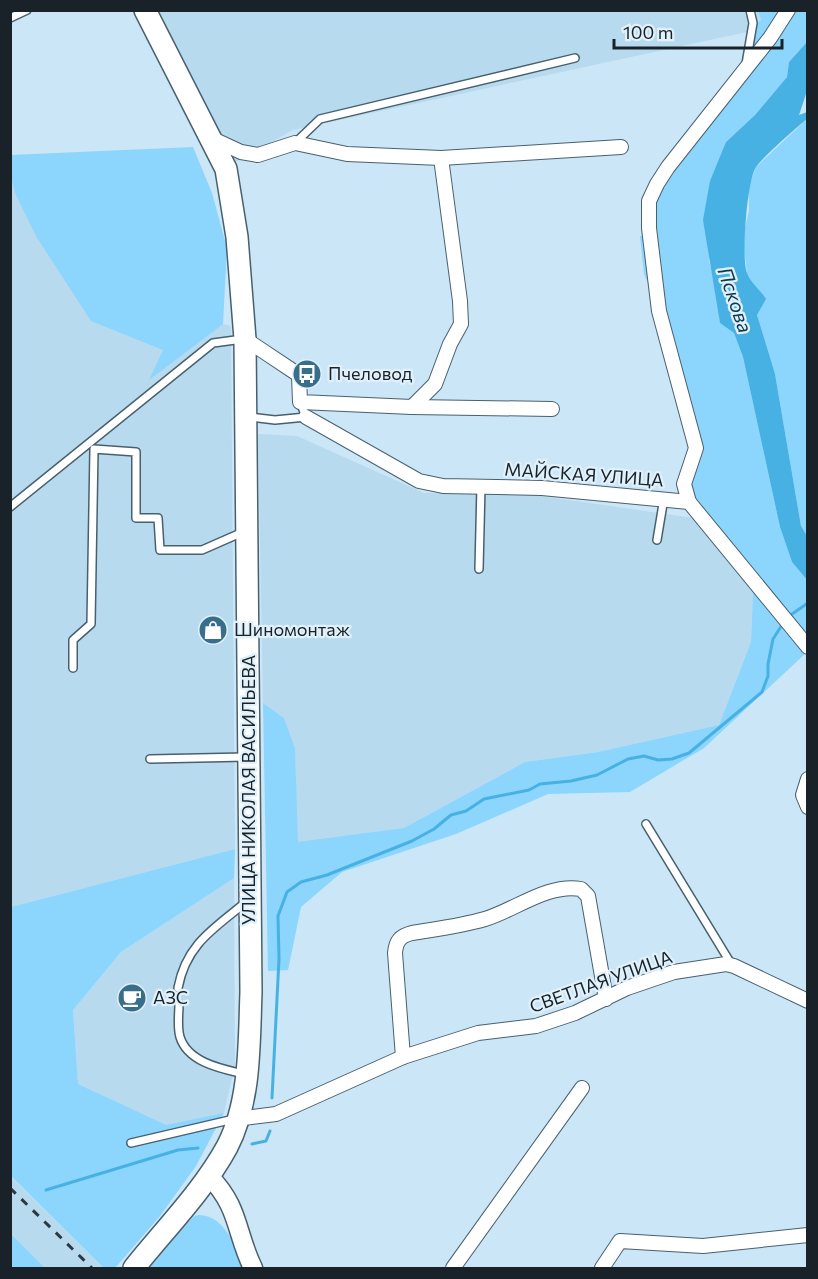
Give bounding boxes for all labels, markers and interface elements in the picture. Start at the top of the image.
scale bar [614,12,782,50]
text: 100 m [623,21,673,43]
water label: Пскова [714,264,758,336]
bus stop icon: Пчеловод [291,358,323,390]
place label: Пчеловод [328,362,413,384]
street label: МАЙСКАЯ УЛИЦА [504,457,664,491]
shop icon: Шиномонтаж [197,614,229,646]
place label: Шиномонтаж [234,618,350,640]
street label: УЛИЦА НИКОЛАЯ ВАСИЛЬЕВА [237,655,259,925]
street label: СВЕТЛАЯ УЛИЦА [526,945,675,1017]
cafe icon: АЗС [116,982,148,1014]
place label: АЗС [153,986,188,1008]

